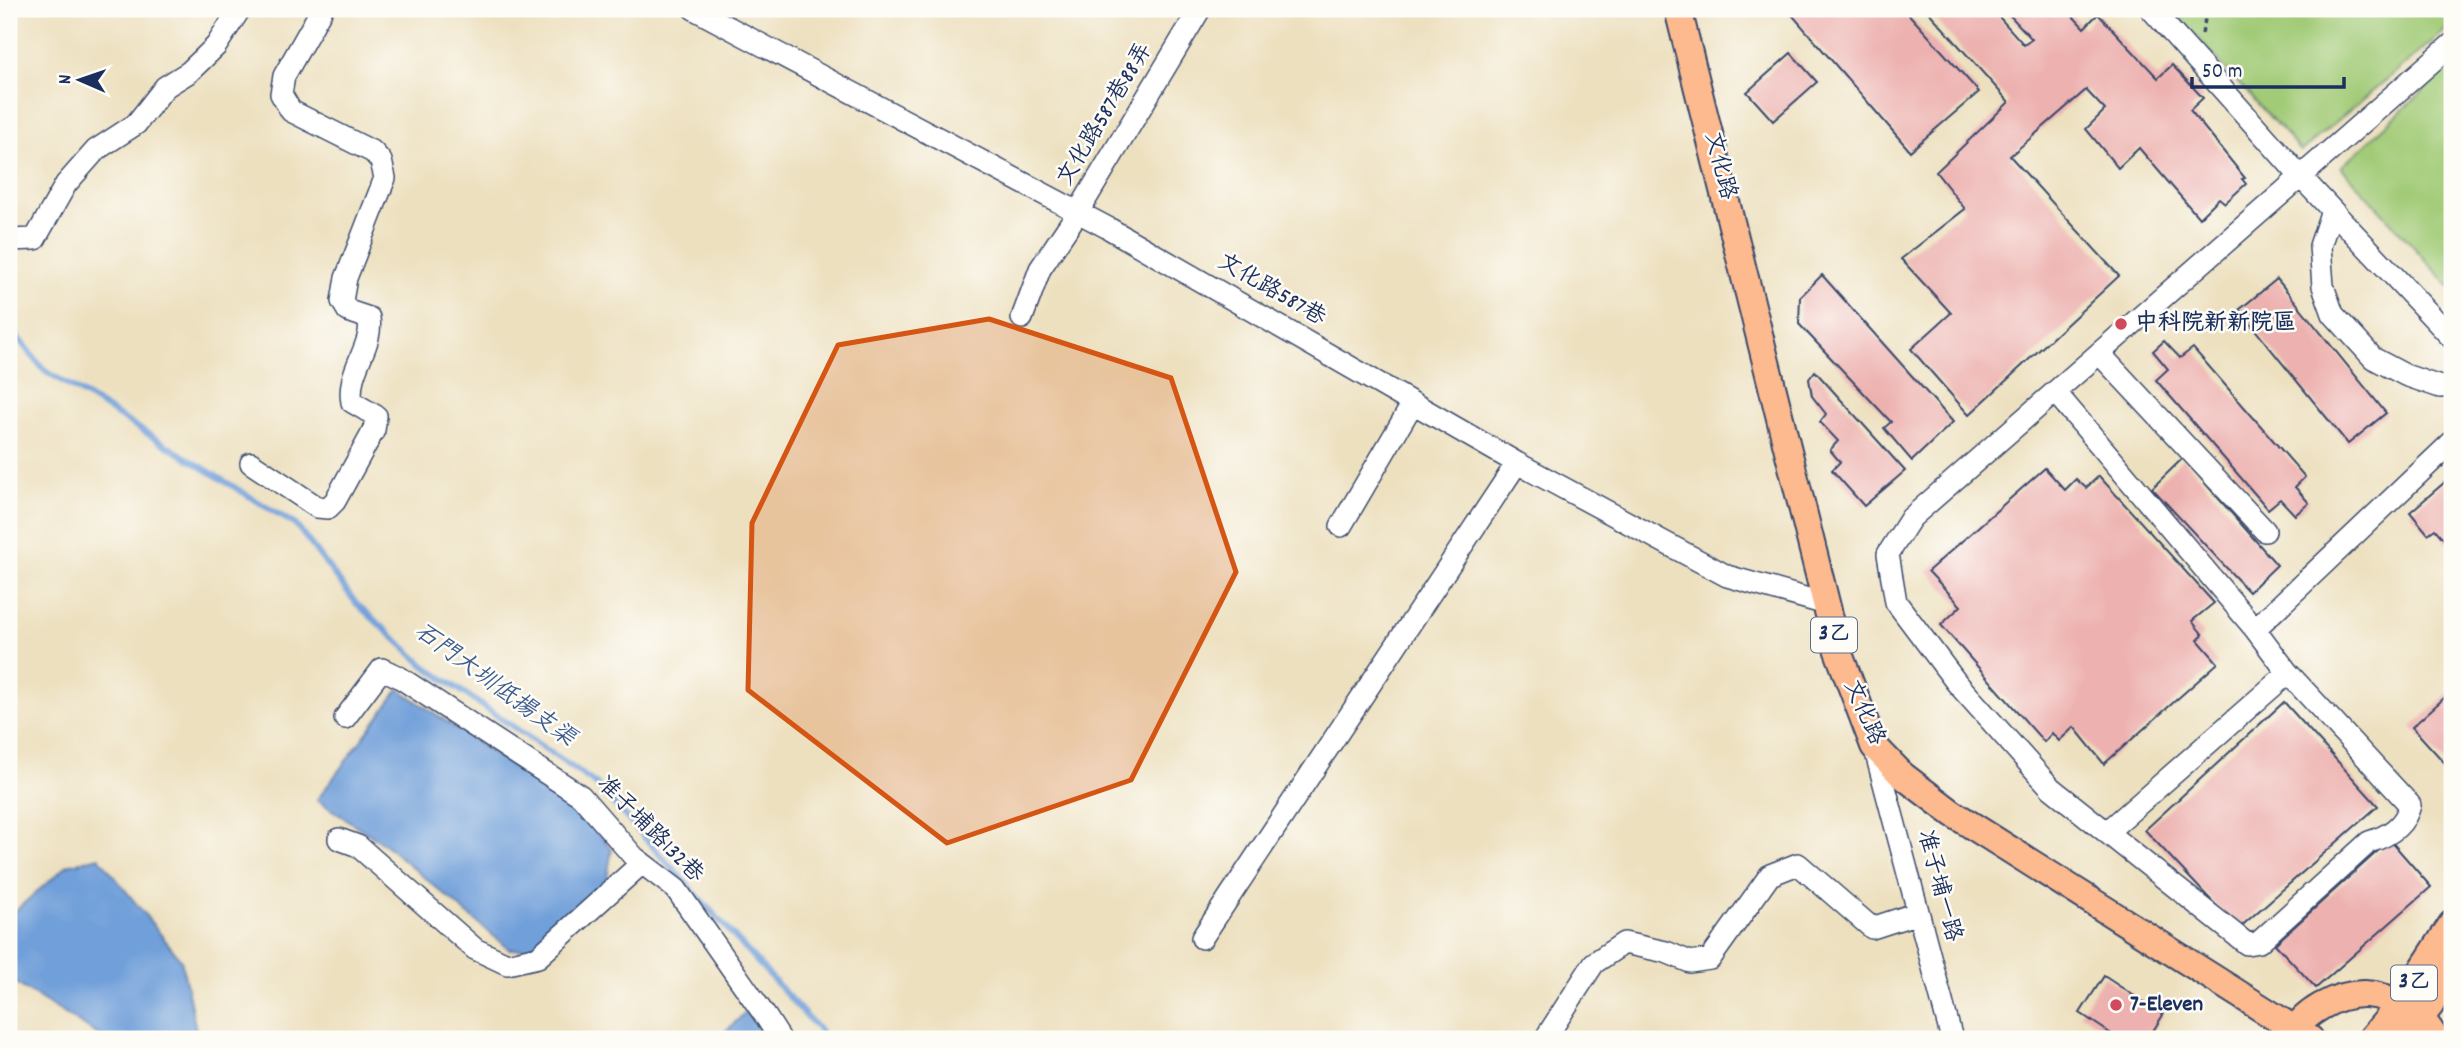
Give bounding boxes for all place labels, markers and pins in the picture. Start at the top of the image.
place label: 中科院新新院區 [2135,308,2296,341]
marker: 中科院新新院區 [2113,316,2129,332]
place label: 7-Eleven [2130,989,2203,1022]
marker: 7-Eleven [2108,997,2124,1013]

